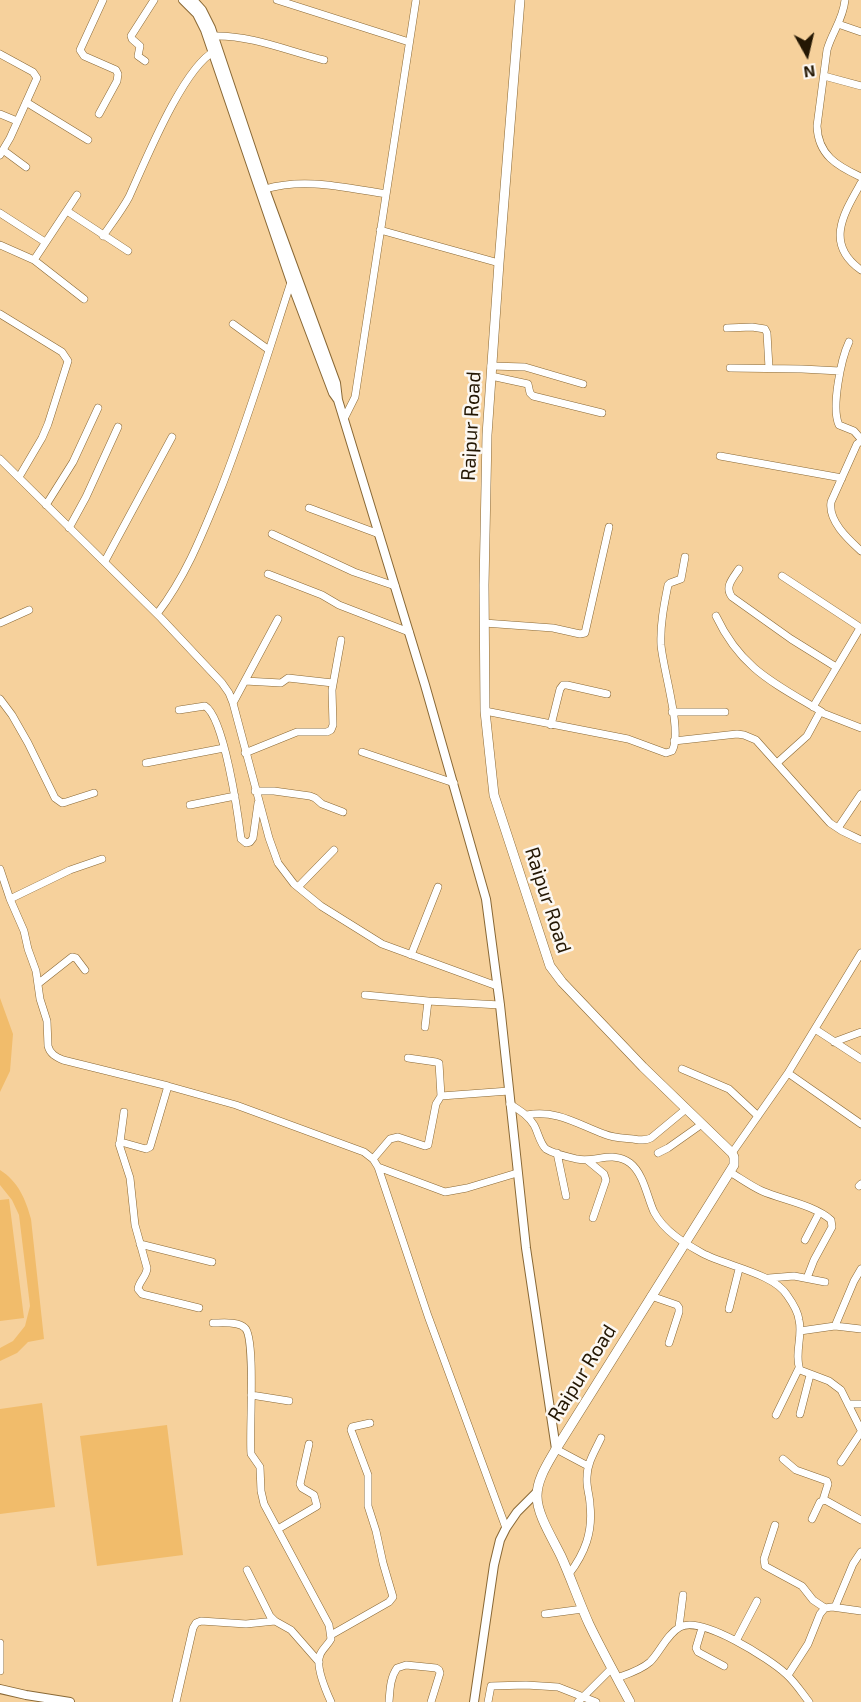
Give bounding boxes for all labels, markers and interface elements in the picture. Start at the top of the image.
north arrow [777,24,837,84]
text: N [803,62,817,83]
street label: Raipur Road [456,371,486,481]
street label: Raipur Road [520,844,576,956]
street label: Raipur Road [543,1320,621,1426]

